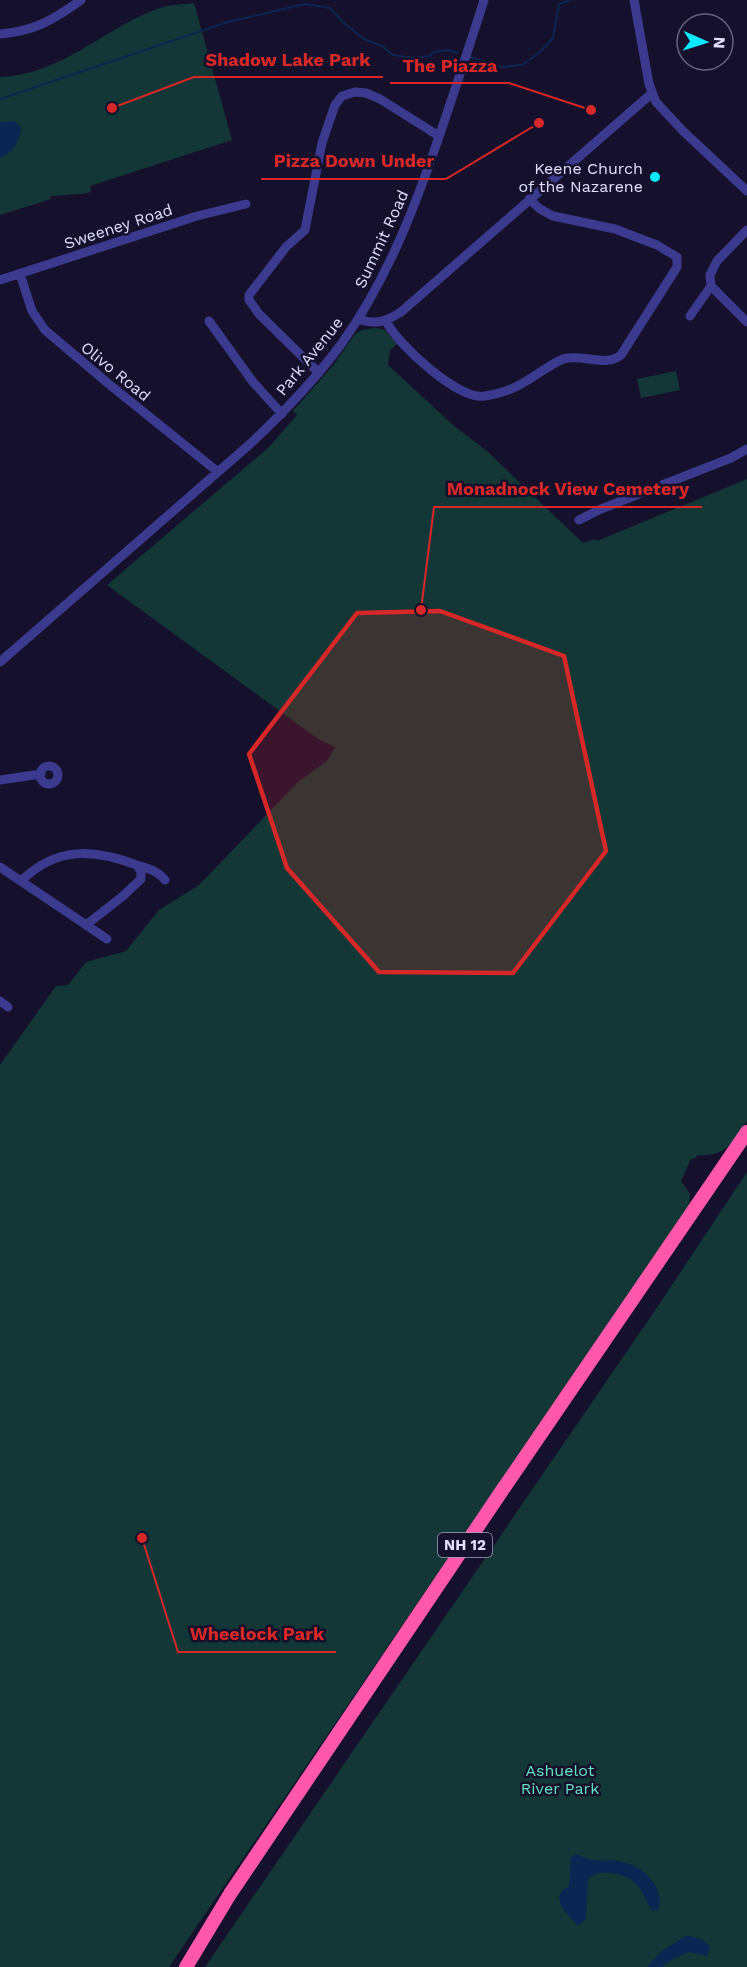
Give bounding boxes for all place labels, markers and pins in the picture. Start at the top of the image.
callout: Shadow Lake Park [194,41,383,77]
callout: The Piazza [390,47,509,83]
callout: Pizza Down Under [261,143,446,179]
place label: Keene Church of the Nazarene [519,159,643,196]
marker: Keene Church of the Nazarene [648,170,662,184]
callout: Monadnock View Cemetery [434,471,702,507]
callout: Wheelock Park [178,1616,336,1652]

